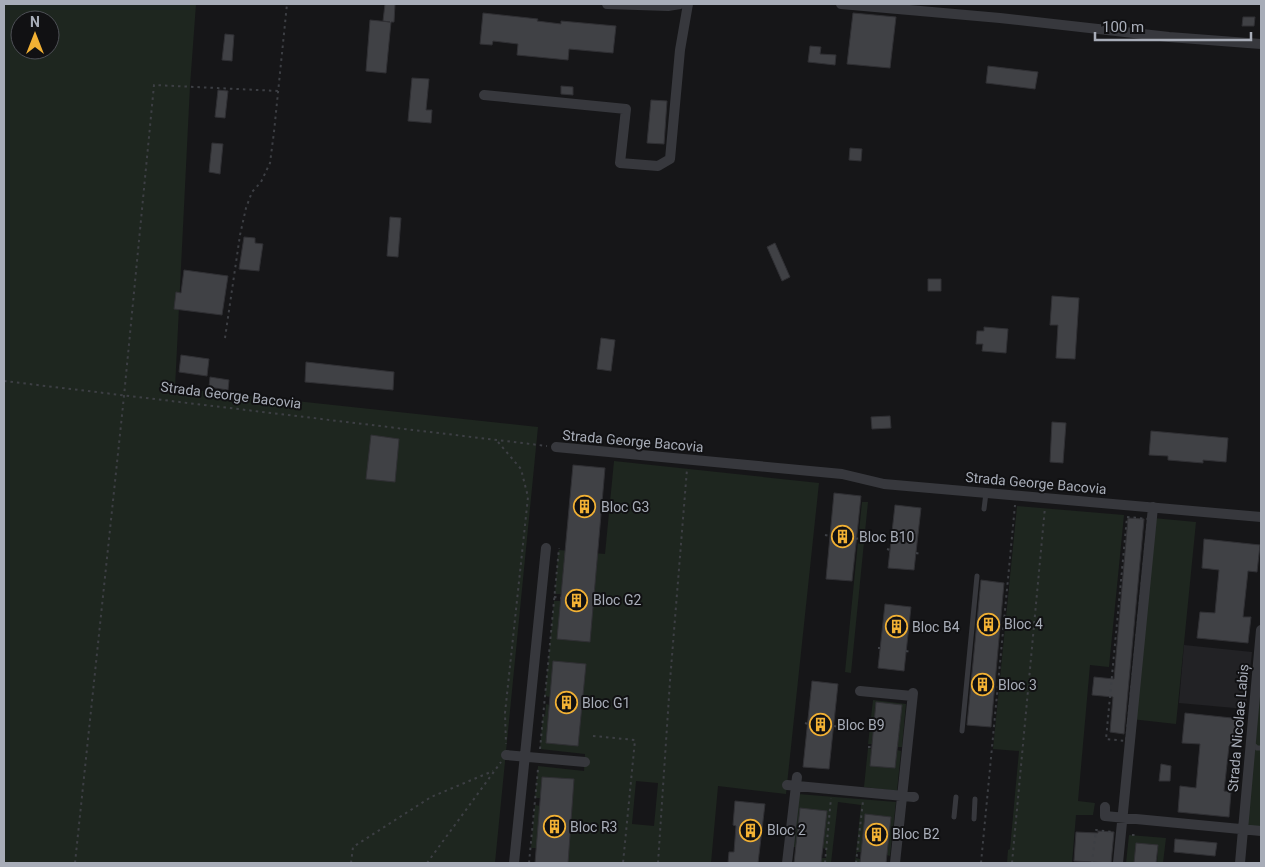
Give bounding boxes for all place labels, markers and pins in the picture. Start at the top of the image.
building icon: Bloc G3 [573,495,597,519]
place label: Bloc G3 [601,499,649,515]
building icon: Bloc B10 [831,525,855,549]
place label: Bloc B10 [859,529,915,545]
building icon: Bloc G2 [565,588,589,612]
place label: Bloc G2 [593,592,641,608]
building icon: Bloc 4 [976,612,1000,636]
building icon: Bloc B4 [884,615,908,639]
place label: Bloc 4 [1004,616,1043,632]
place label: Bloc B4 [912,619,960,635]
building icon: Bloc 3 [970,673,994,697]
place label: Bloc 3 [998,677,1037,693]
building icon: Bloc G1 [554,691,578,715]
place label: Bloc G1 [582,695,630,711]
building icon: Bloc B9 [809,713,833,737]
place label: Bloc B9 [837,717,885,733]
building icon: Bloc R3 [542,815,566,839]
building icon: Bloc 2 [739,818,763,842]
place label: Bloc R3 [570,819,617,835]
place label: Bloc 2 [767,822,806,838]
building icon: Bloc B2 [864,822,888,846]
place label: Bloc B2 [892,826,940,842]

